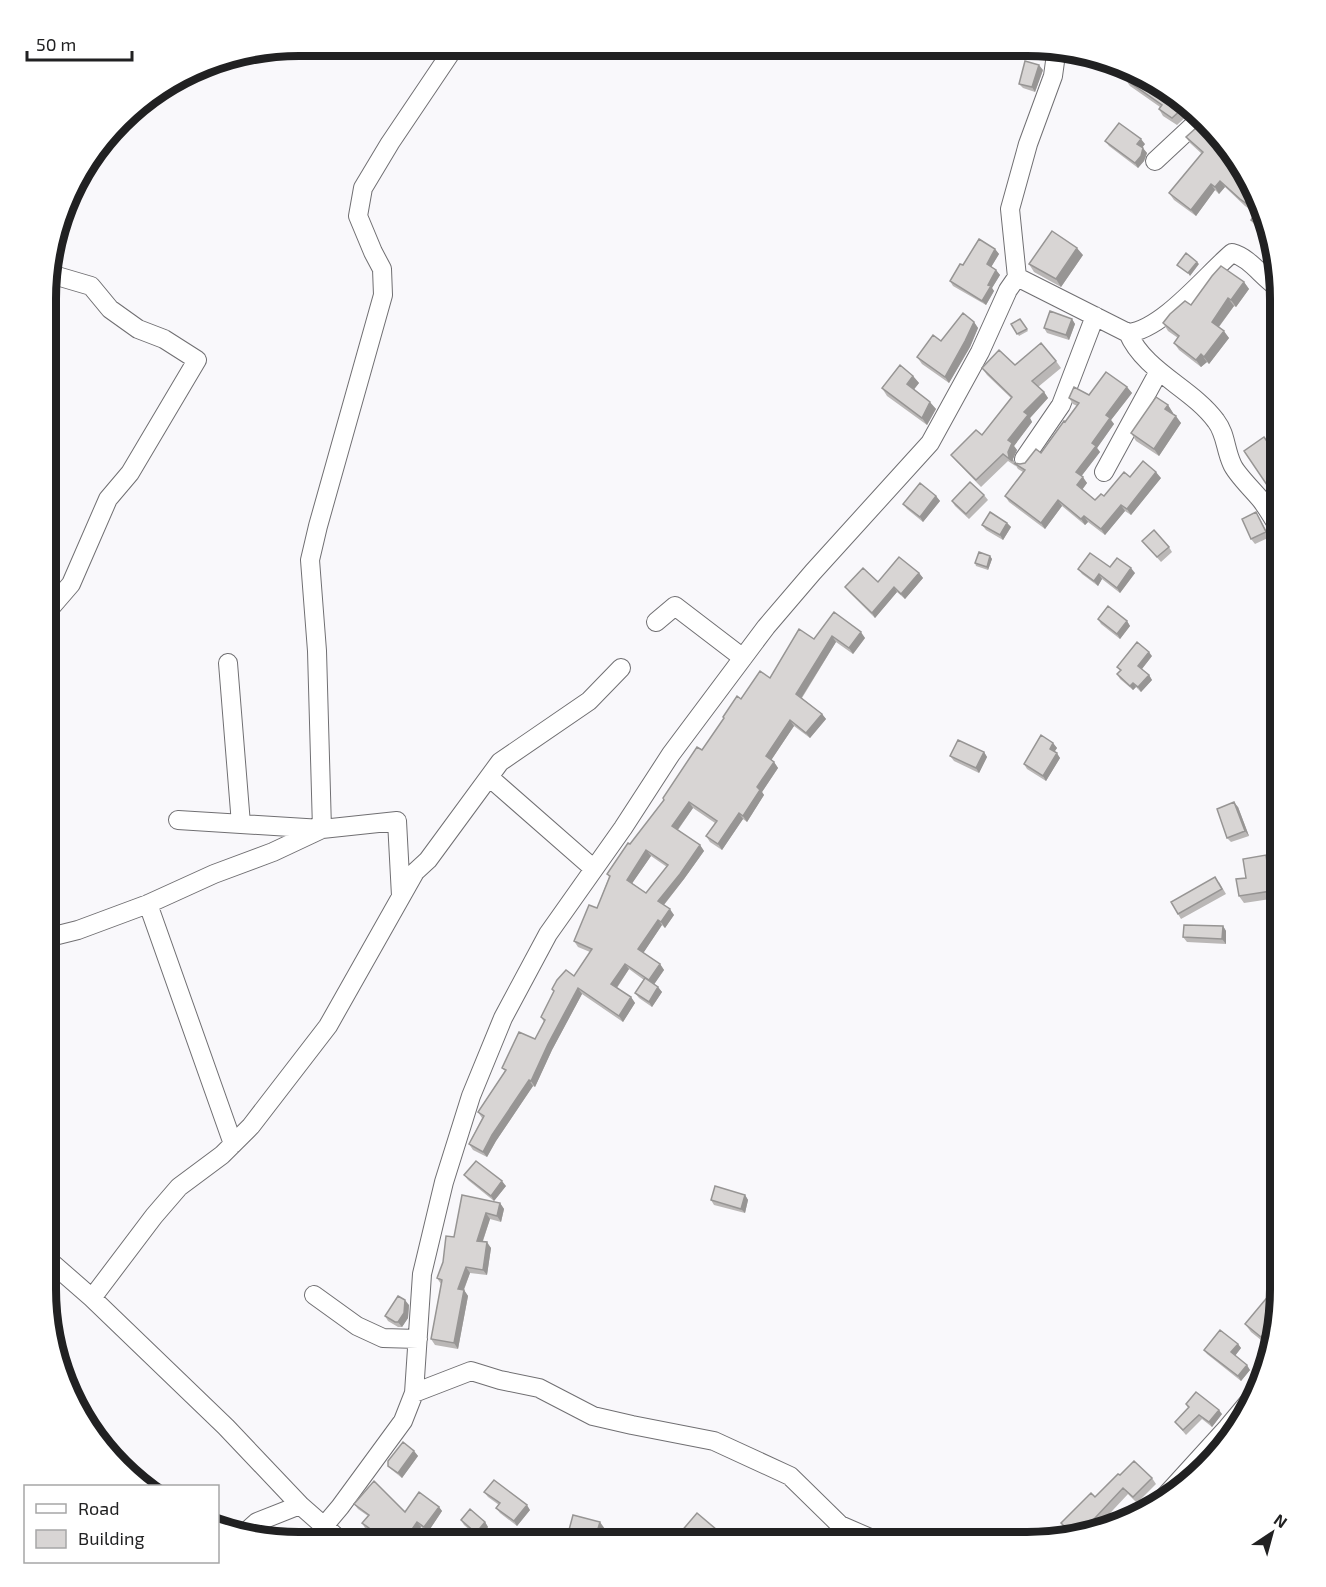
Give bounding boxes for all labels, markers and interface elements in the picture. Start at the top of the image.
scale bar [27,24,132,62]
text: 50 m [36,33,76,55]
legend [24,1485,219,1563]
text: Road [78,1497,119,1519]
north arrow [1242,1503,1302,1563]
text: N [1271,1509,1291,1532]
text: Building [78,1527,145,1549]

